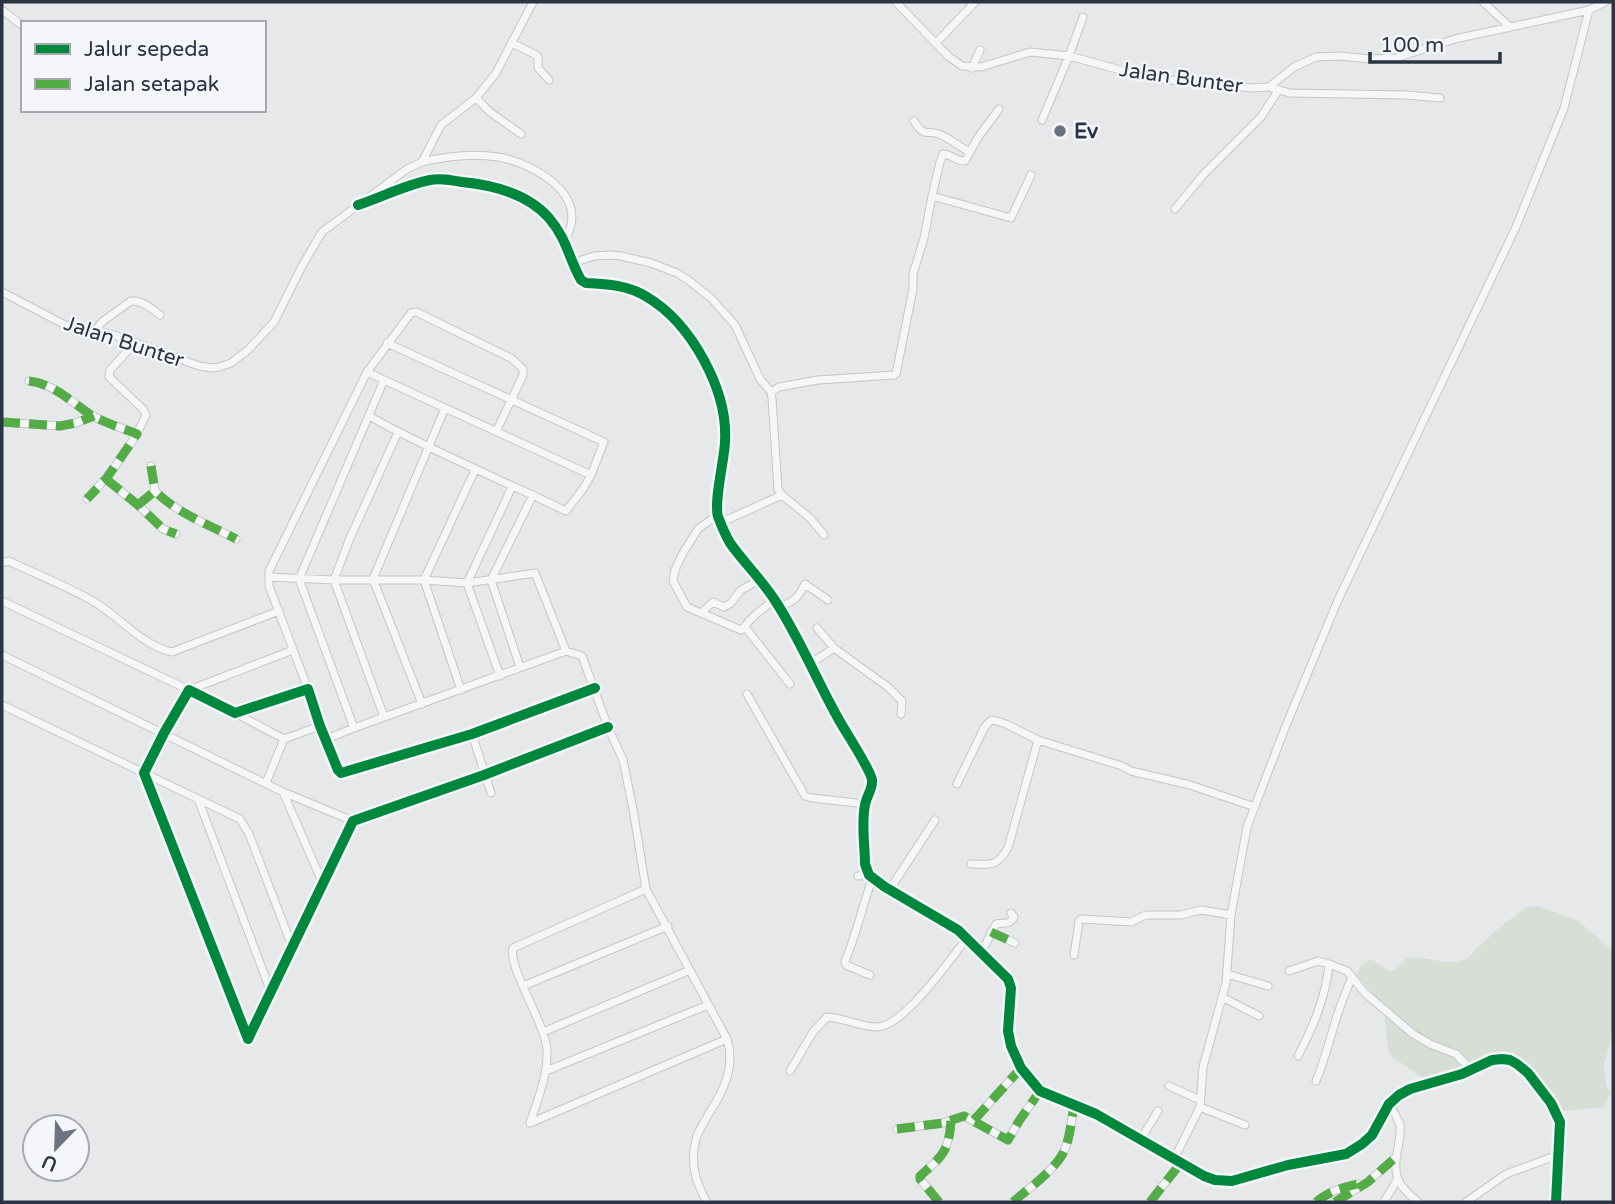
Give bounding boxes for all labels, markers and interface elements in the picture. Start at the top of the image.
legend [21,21,266,112]
scale bar [1370,21,1500,65]
text: 100 m [1380,33,1444,58]
text: Jalur sepeda [84,37,209,62]
street label: Jalan Bunter [1118,57,1244,99]
text: Jalan setapak [84,72,219,97]
place label: Ev [1074,119,1098,144]
marker: Ev [1052,123,1068,139]
street label: Jalan Bunter [61,311,187,373]
north arrow [21,1113,91,1183]
text: U [39,1150,61,1176]

